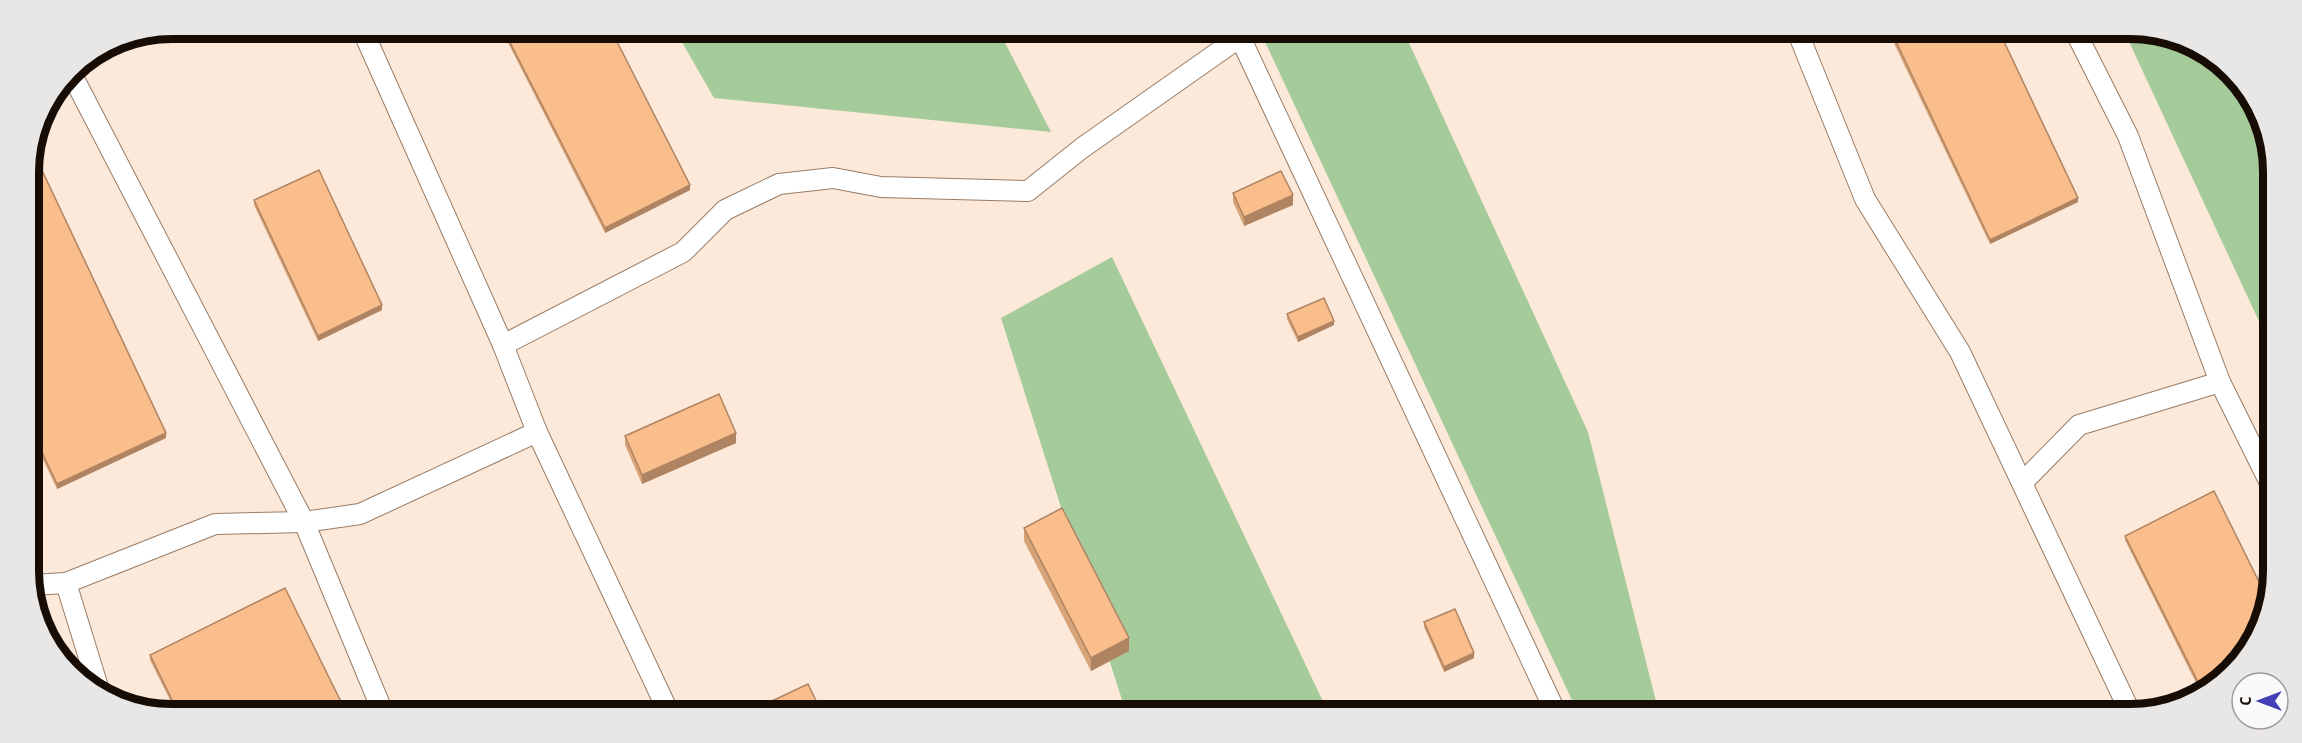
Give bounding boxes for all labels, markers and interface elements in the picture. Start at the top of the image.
north arrow [2230,671,2290,731]
text: С [2238,696,2254,705]

